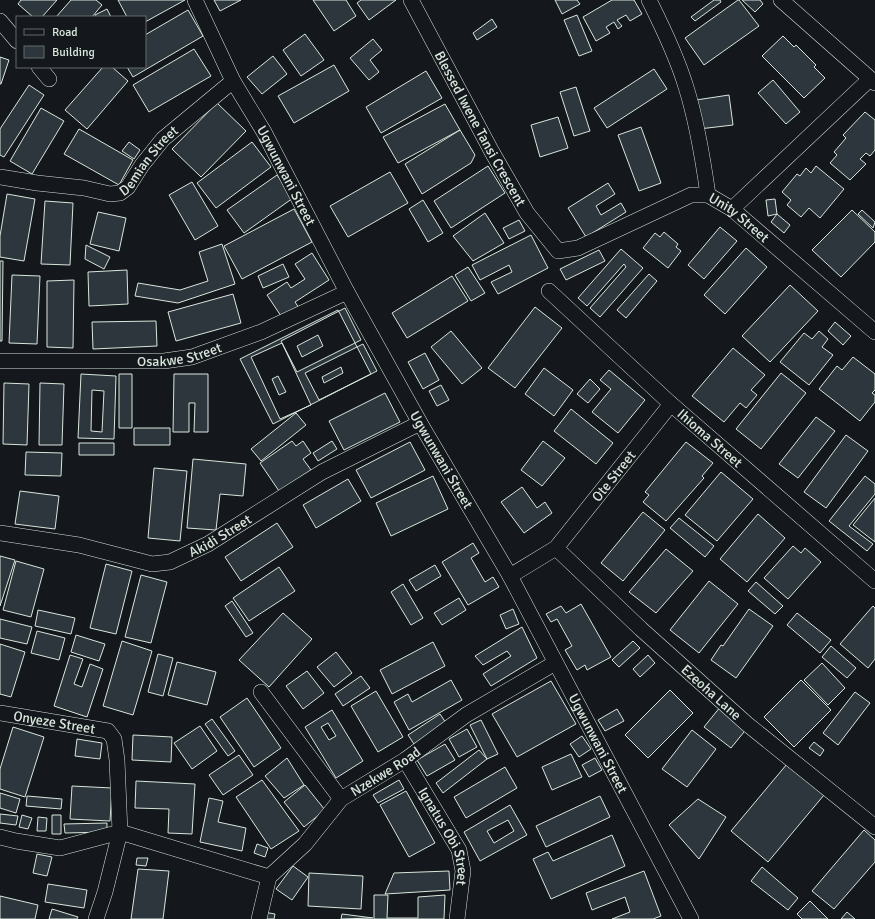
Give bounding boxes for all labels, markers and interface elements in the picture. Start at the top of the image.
legend [16,16,146,68]
text: Road [52,25,78,40]
text: Building [52,45,95,60]
street label: Blessed Iwene Tansi Crescent [431,48,530,209]
street label: Demian Street [116,122,181,199]
street label: Ugwunwani Street [253,122,319,228]
street label: Unity Street [706,189,773,246]
street label: Osakwe Street [137,339,224,370]
street label: Ihioma Street [674,405,746,471]
street label: Ugwunwani Street [407,408,477,512]
street label: Ote Street [588,447,639,505]
street label: Akidi Street [186,510,255,560]
street label: Ezeoha Lane [678,661,745,724]
street label: Ugwunwani Street [565,691,632,796]
street label: Onyeze Street [12,707,97,737]
street label: Nzekwe Road [347,743,424,800]
street label: Ignatus Obi Street [415,784,472,887]

